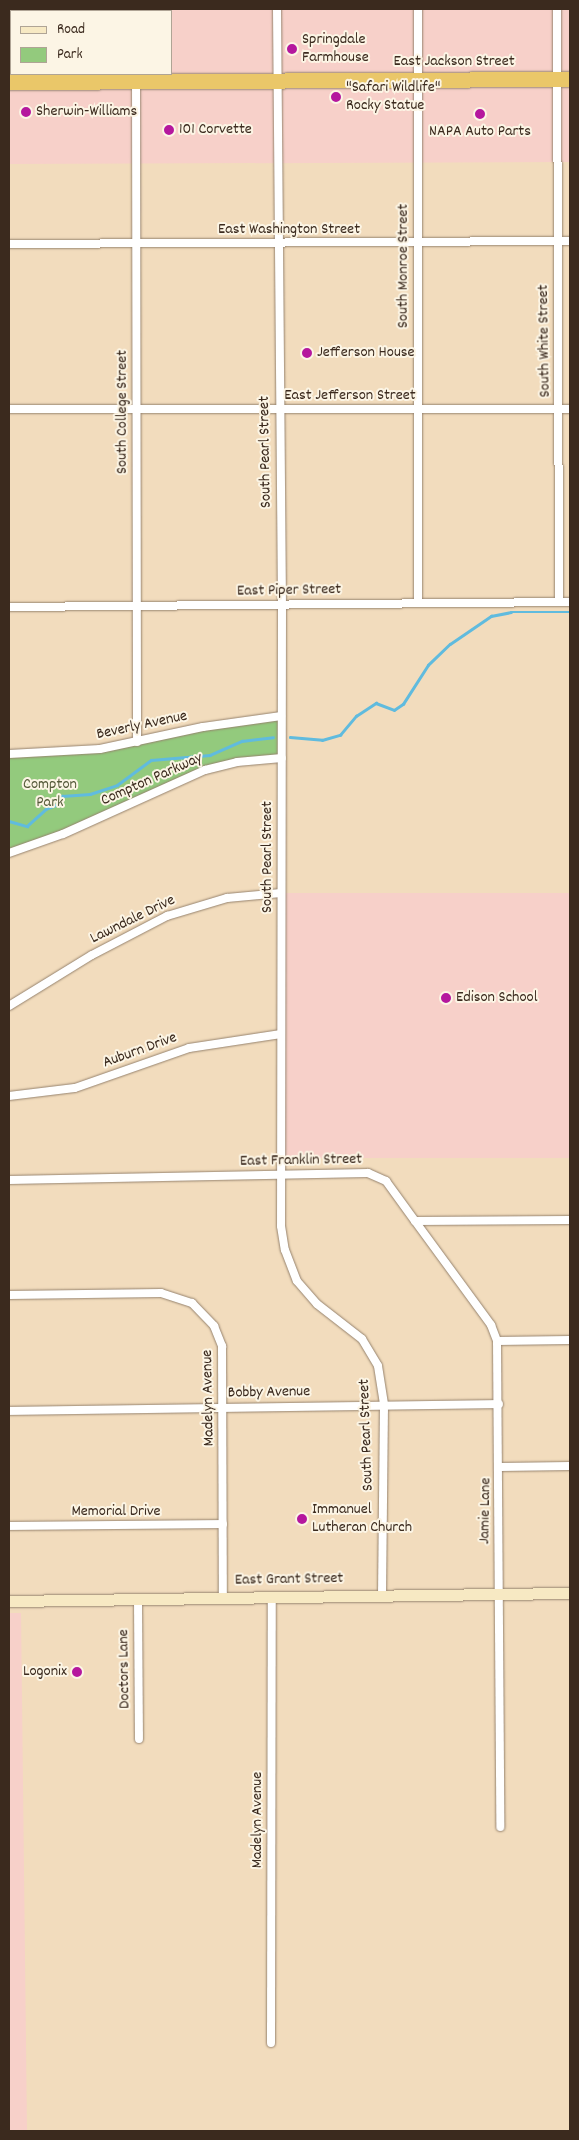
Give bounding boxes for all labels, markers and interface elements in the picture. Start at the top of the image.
legend [10,10,172,75]
text: Road [57,19,85,41]
place label: Springdale Farmhouse [302,30,369,68]
marker: Springdale Farmhouse [286,43,298,55]
text: Park [57,44,83,66]
street label: East Jackson Street [393,52,515,72]
place label: "Safari Wildlife" Rocky Statue [346,78,440,116]
marker: "Safari Wildlife" Rocky Statue [330,91,342,103]
place label: Sherwin-Williams [36,102,137,122]
marker: Sherwin-Williams [20,106,32,118]
marker: NAPA Auto Parts [474,108,486,120]
place label: 101 Corvette [179,120,252,140]
place label: NAPA Auto Parts [429,122,531,142]
marker: 101 Corvette [163,124,175,136]
street label: South Monroe Street [394,204,414,328]
street label: East Washington Street [218,220,360,240]
street label: South White Street [534,284,556,398]
place label: Jefferson House [317,343,415,363]
marker: Jefferson House [301,347,313,359]
street label: South College Street [113,350,133,474]
street label: East Jefferson Street [284,386,416,406]
street label: South Pearl Street [255,396,277,508]
street label: East Piper Street [237,580,341,602]
street label: Beverly Avenue [95,707,189,745]
street label: Compton Parkway [98,749,206,811]
park label: Compton Park [23,775,77,813]
street label: South Pearl Street [258,801,278,913]
street label: Lawndale Drive [87,891,179,949]
place label: Edison School [456,988,537,1008]
marker: Edison School [440,992,452,1004]
street label: Auburn Drive [100,1029,180,1073]
street label: East Franklin Street [240,1150,362,1172]
street label: Madelyn Avenue [199,1350,219,1446]
street label: South Pearl Street [355,1379,379,1491]
street label: Bobby Avenue [228,1383,310,1403]
street label: Jamie Lane [476,1478,496,1544]
place label: Immanuel Lutheran Church [312,1500,412,1538]
street label: Memorial Drive [71,1502,161,1522]
marker: Immanuel Lutheran Church [296,1513,308,1525]
street label: East Grant Street [235,1569,343,1591]
street label: Doctors Lane [115,1629,135,1709]
place label: Logonix [23,1662,67,1682]
marker: Logonix [71,1666,83,1678]
street label: Madelyn Avenue [248,1772,268,1868]

